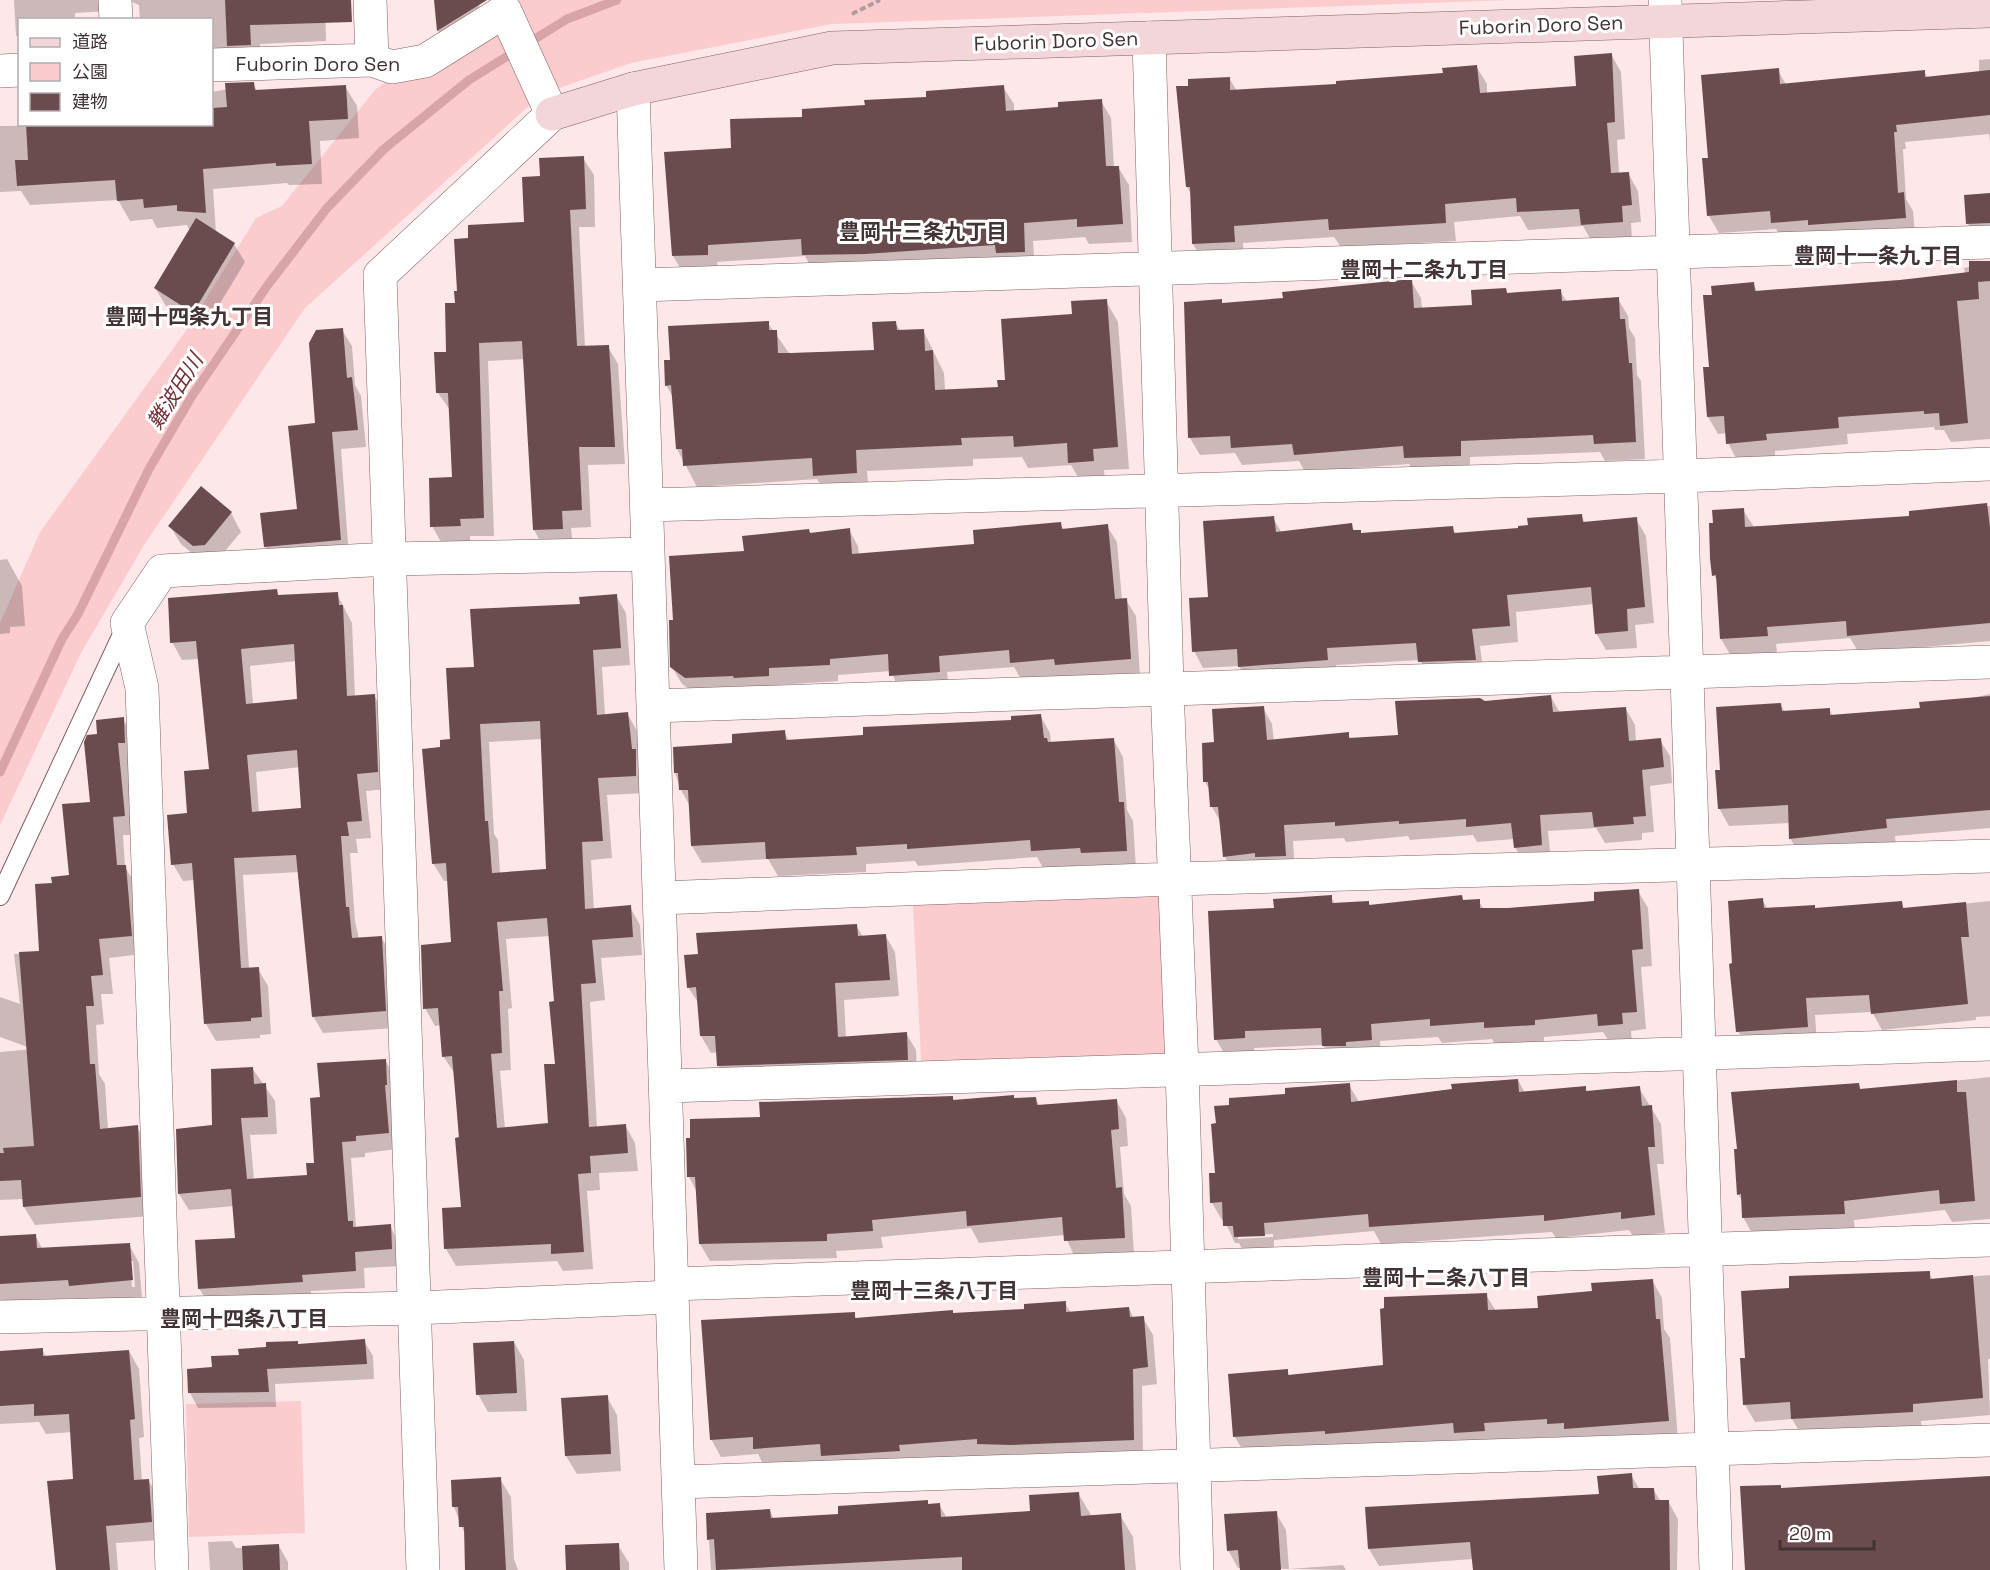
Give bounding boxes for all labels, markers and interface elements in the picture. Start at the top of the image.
street label: Fuborin Doro Sen [1458,9,1624,41]
legend [18,18,213,126]
street label: Fuborin Doro Sen [973,25,1139,57]
text: 道路 [72,30,108,53]
street label: Fuborin Doro Sen [236,51,400,77]
text: 公園 [72,60,108,83]
text: 建物 [72,90,108,113]
district label: 豊岡十三条九丁目 [839,218,1007,245]
district label: 豊岡十一条九丁目 [1794,242,1962,269]
district label: 豊岡十二条九丁目 [1340,256,1508,283]
district label: 豊岡十四条九丁目 [105,303,273,330]
water label: 難波田川 [141,347,210,434]
district label: 豊岡十二条八丁目 [1362,1264,1530,1291]
district label: 豊岡十三条八丁目 [850,1277,1018,1304]
district label: 豊岡十四条八丁目 [160,1305,328,1332]
scale bar [1780,1513,1874,1551]
text: 20 m [1789,1522,1832,1545]

